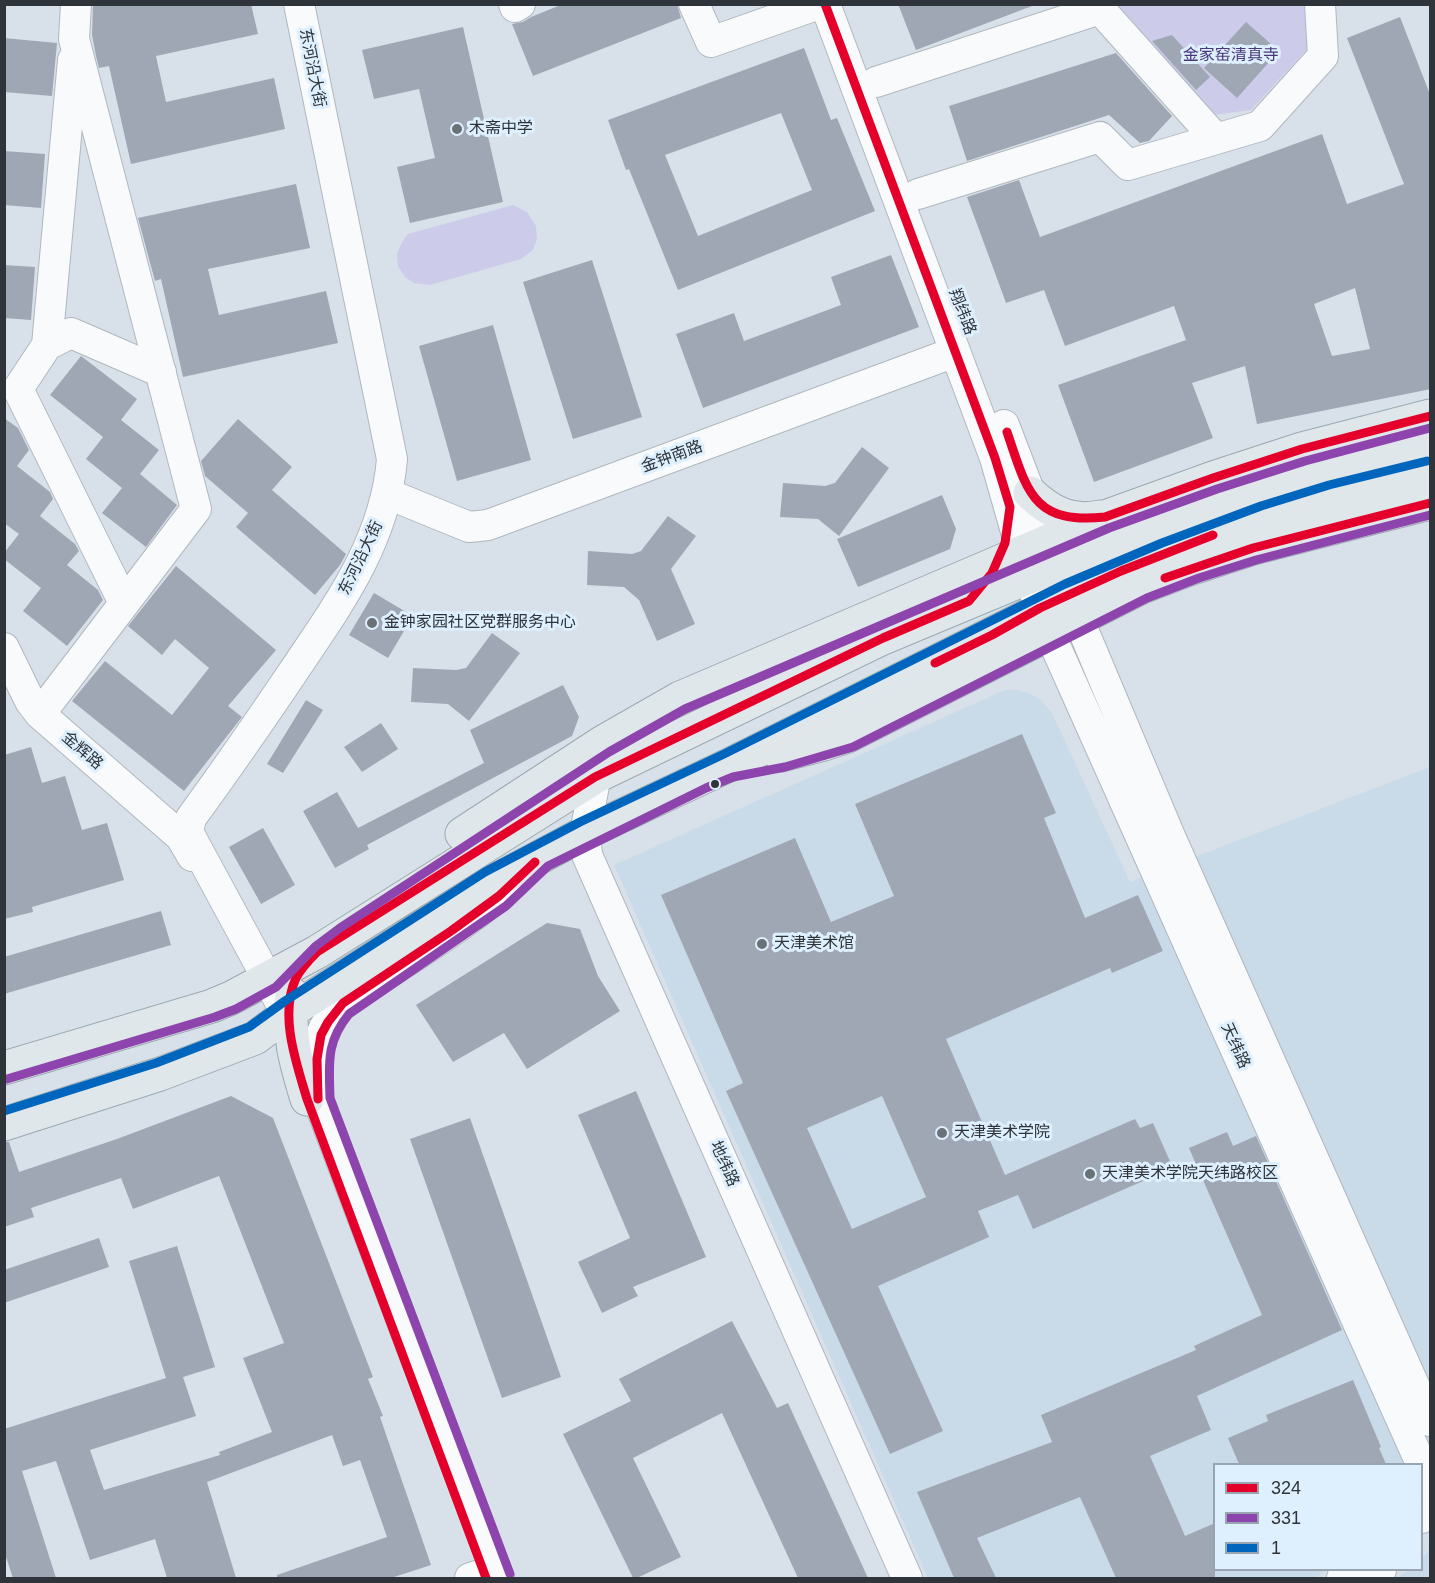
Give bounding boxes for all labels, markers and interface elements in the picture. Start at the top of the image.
street label: 东河沿大街 [295,27,329,109]
park label: 金家窑清真寺 [1183,46,1279,66]
place label: 木斋中学 [469,119,533,139]
marker: 木斋中学 [450,122,464,136]
street label: 翔纬路 [944,286,980,338]
street label: 金钟南路 [639,437,705,477]
street label: 东河沿大街 [335,518,387,598]
place label: 金钟家园社区党群服务中心 [384,613,576,633]
marker: 金钟家园社区党群服务中心 [365,616,379,630]
street label: 金辉路 [58,728,106,774]
unlabelled marker [709,778,721,790]
place label: 天津美术馆 [774,934,854,954]
marker: 天津美术馆 [755,937,769,951]
street label: 天纬路 [1216,1020,1254,1072]
place label: 天津美术学院 [954,1123,1050,1143]
marker: 天津美术学院 [935,1126,949,1140]
street label: 地纬路 [705,1138,743,1190]
place label: 天津美术学院天纬路校区 [1102,1164,1278,1184]
marker: 天津美术学院天纬路校区 [1083,1167,1097,1181]
legend [1213,1463,1423,1571]
text: 324 [1271,1478,1301,1498]
text: 331 [1271,1508,1301,1528]
text: 1 [1271,1538,1281,1558]

